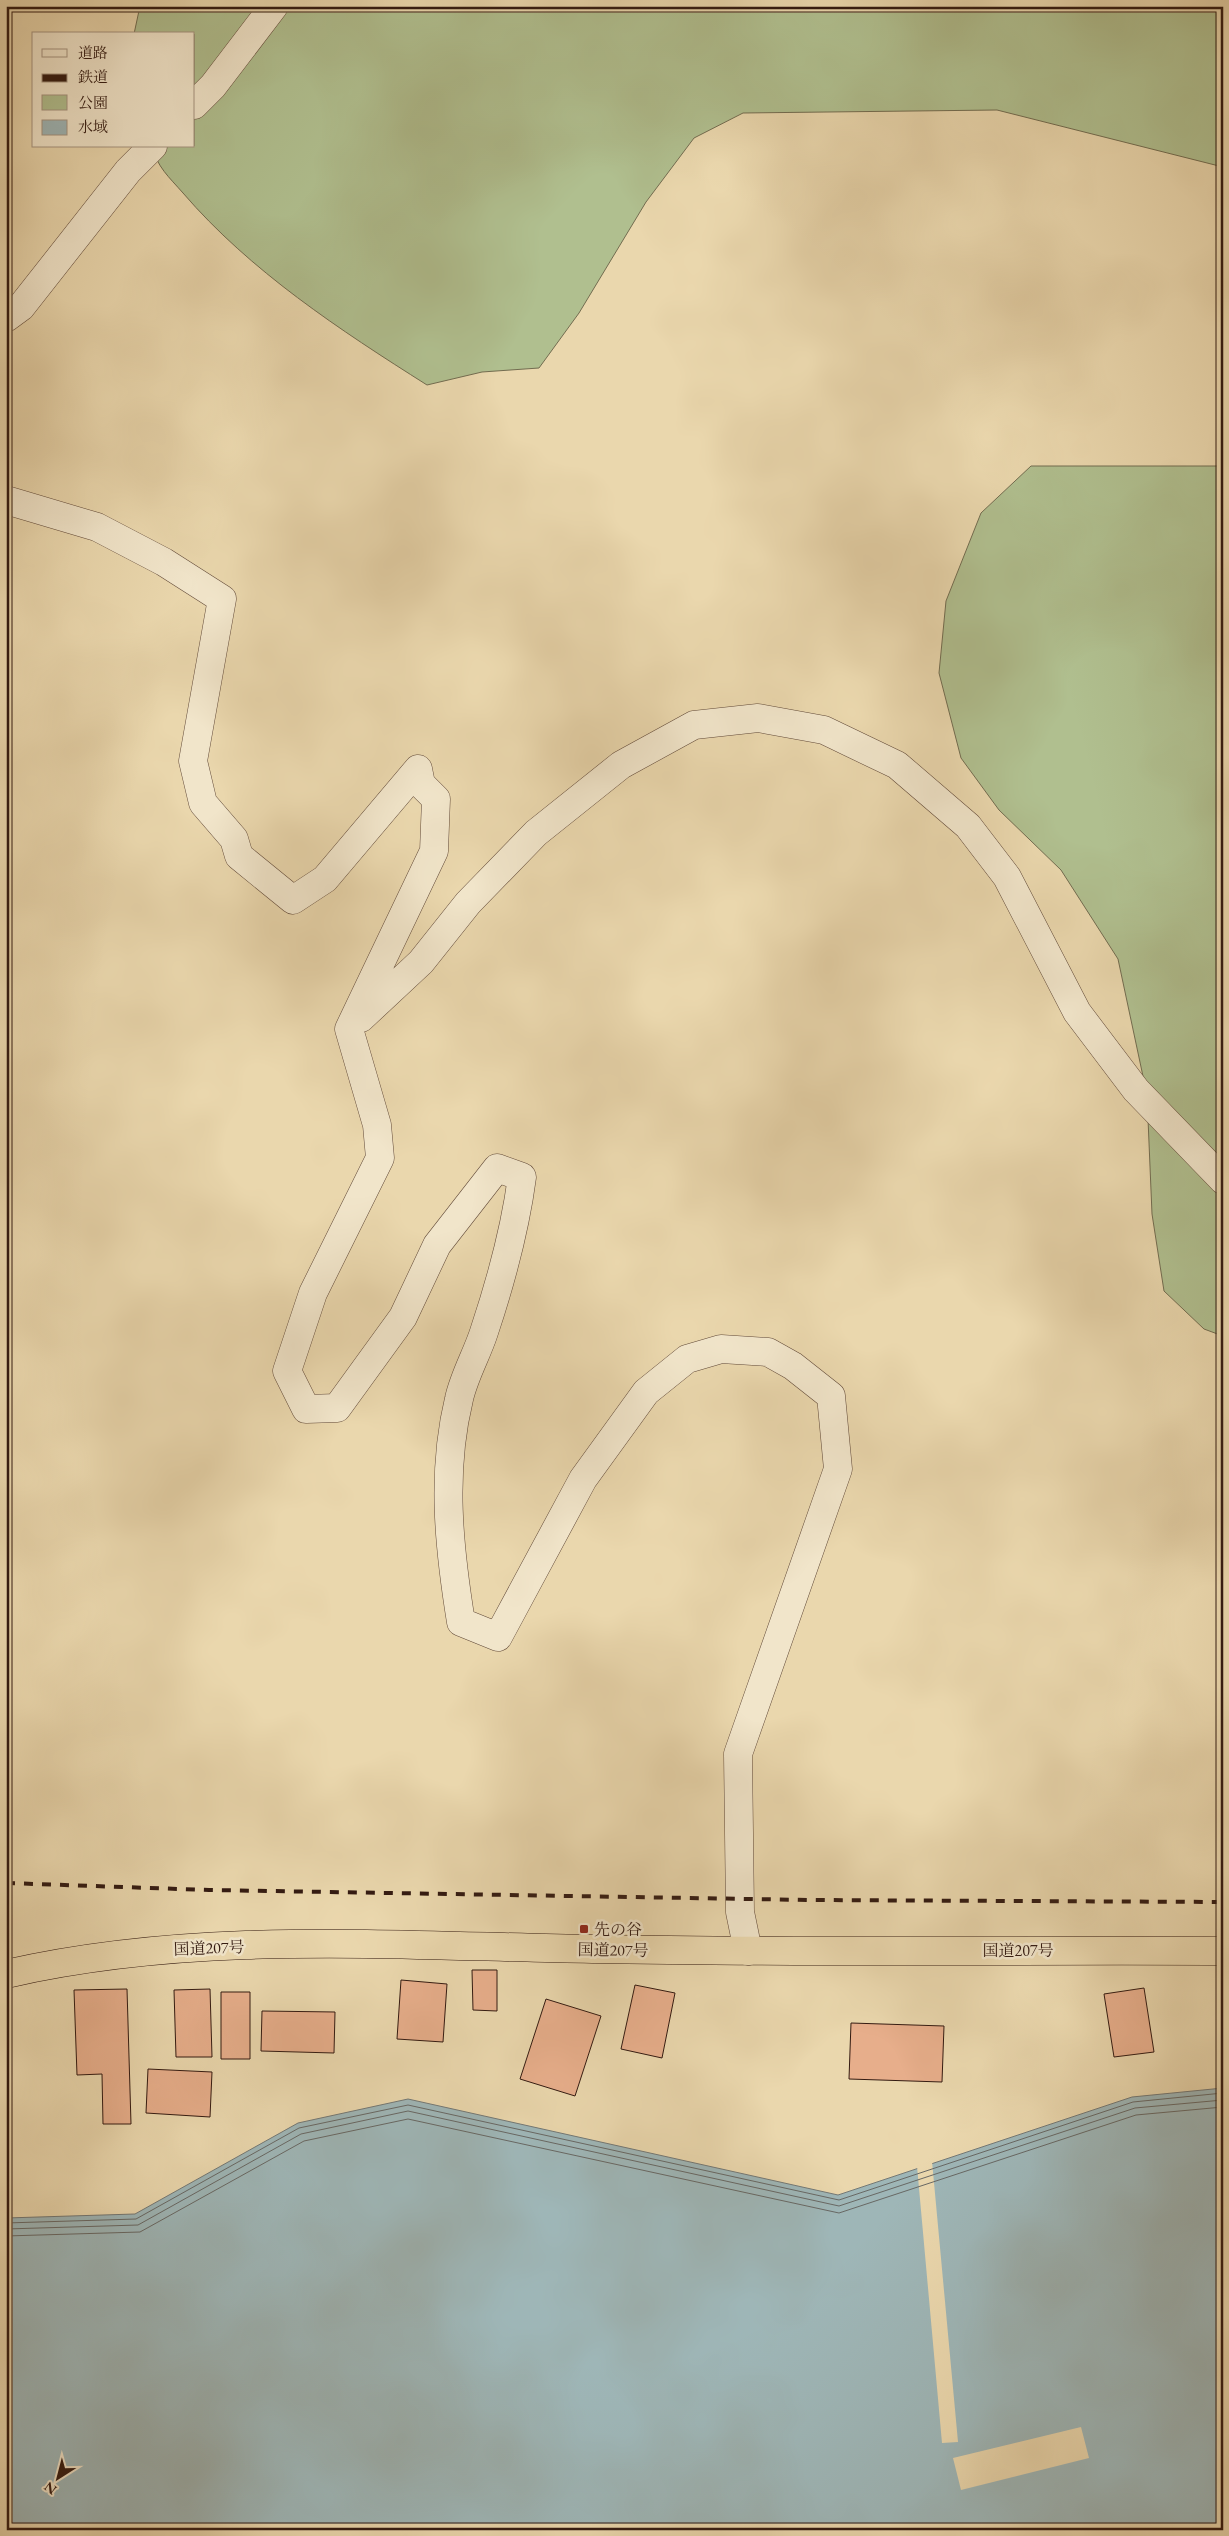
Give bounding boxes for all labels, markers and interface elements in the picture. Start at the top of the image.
legend [32,32,195,148]
text: 道路 [78,43,108,62]
text: 鉄道 [78,67,108,86]
text: 公園 [78,93,108,112]
text: 水域 [78,117,108,136]
place label: 先の谷 [594,1919,642,1940]
marker: 先の谷 [578,1923,590,1935]
street label: 国道207号 [173,1936,245,1960]
street label: 国道207号 [577,1939,649,1961]
street label: 国道207号 [982,1940,1054,1961]
north arrow [32,2454,82,2504]
text: N [40,2478,60,2499]

